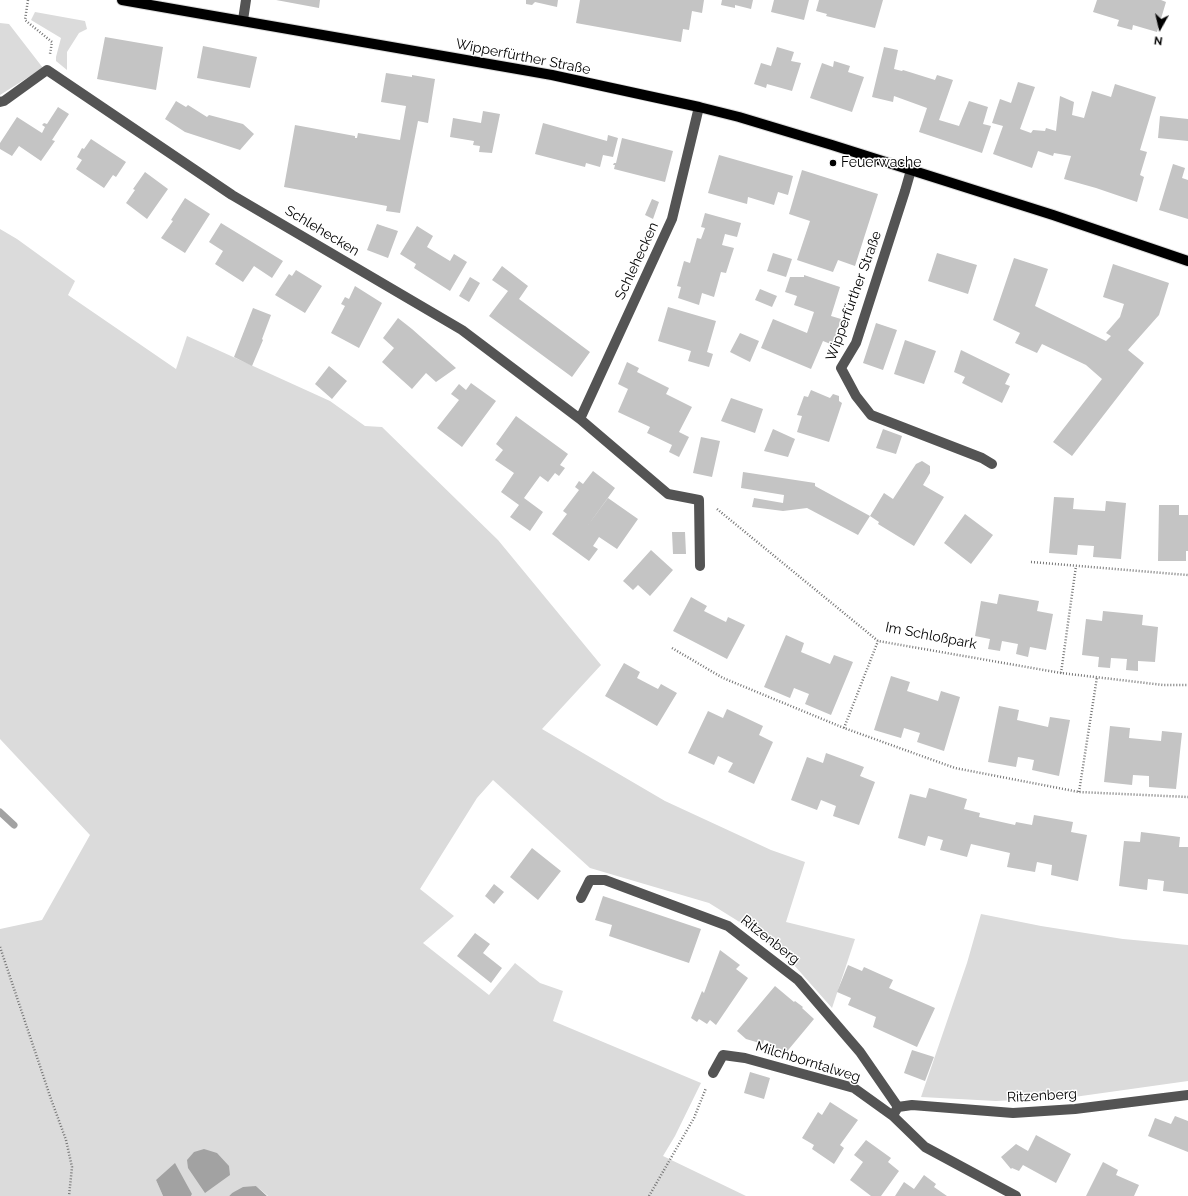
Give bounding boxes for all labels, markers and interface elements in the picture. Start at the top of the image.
north arrow [1140,8,1180,48]
text: N [1153,33,1163,47]
street label: Wipperfürther Straße [454,36,592,78]
place label: Feuerwache [841,155,921,171]
marker: Feuerwache [828,158,838,168]
street label: Schlehecken [282,202,362,260]
street label: Schlehecken [612,219,662,303]
street label: Wipperfürther Straße [823,229,885,363]
street label: Im Schloßpark [884,619,978,653]
street label: Ritzenberg [737,912,803,968]
street label: Milchborntalweg [753,1038,863,1086]
street label: Ritzenberg [1007,1086,1077,1106]

